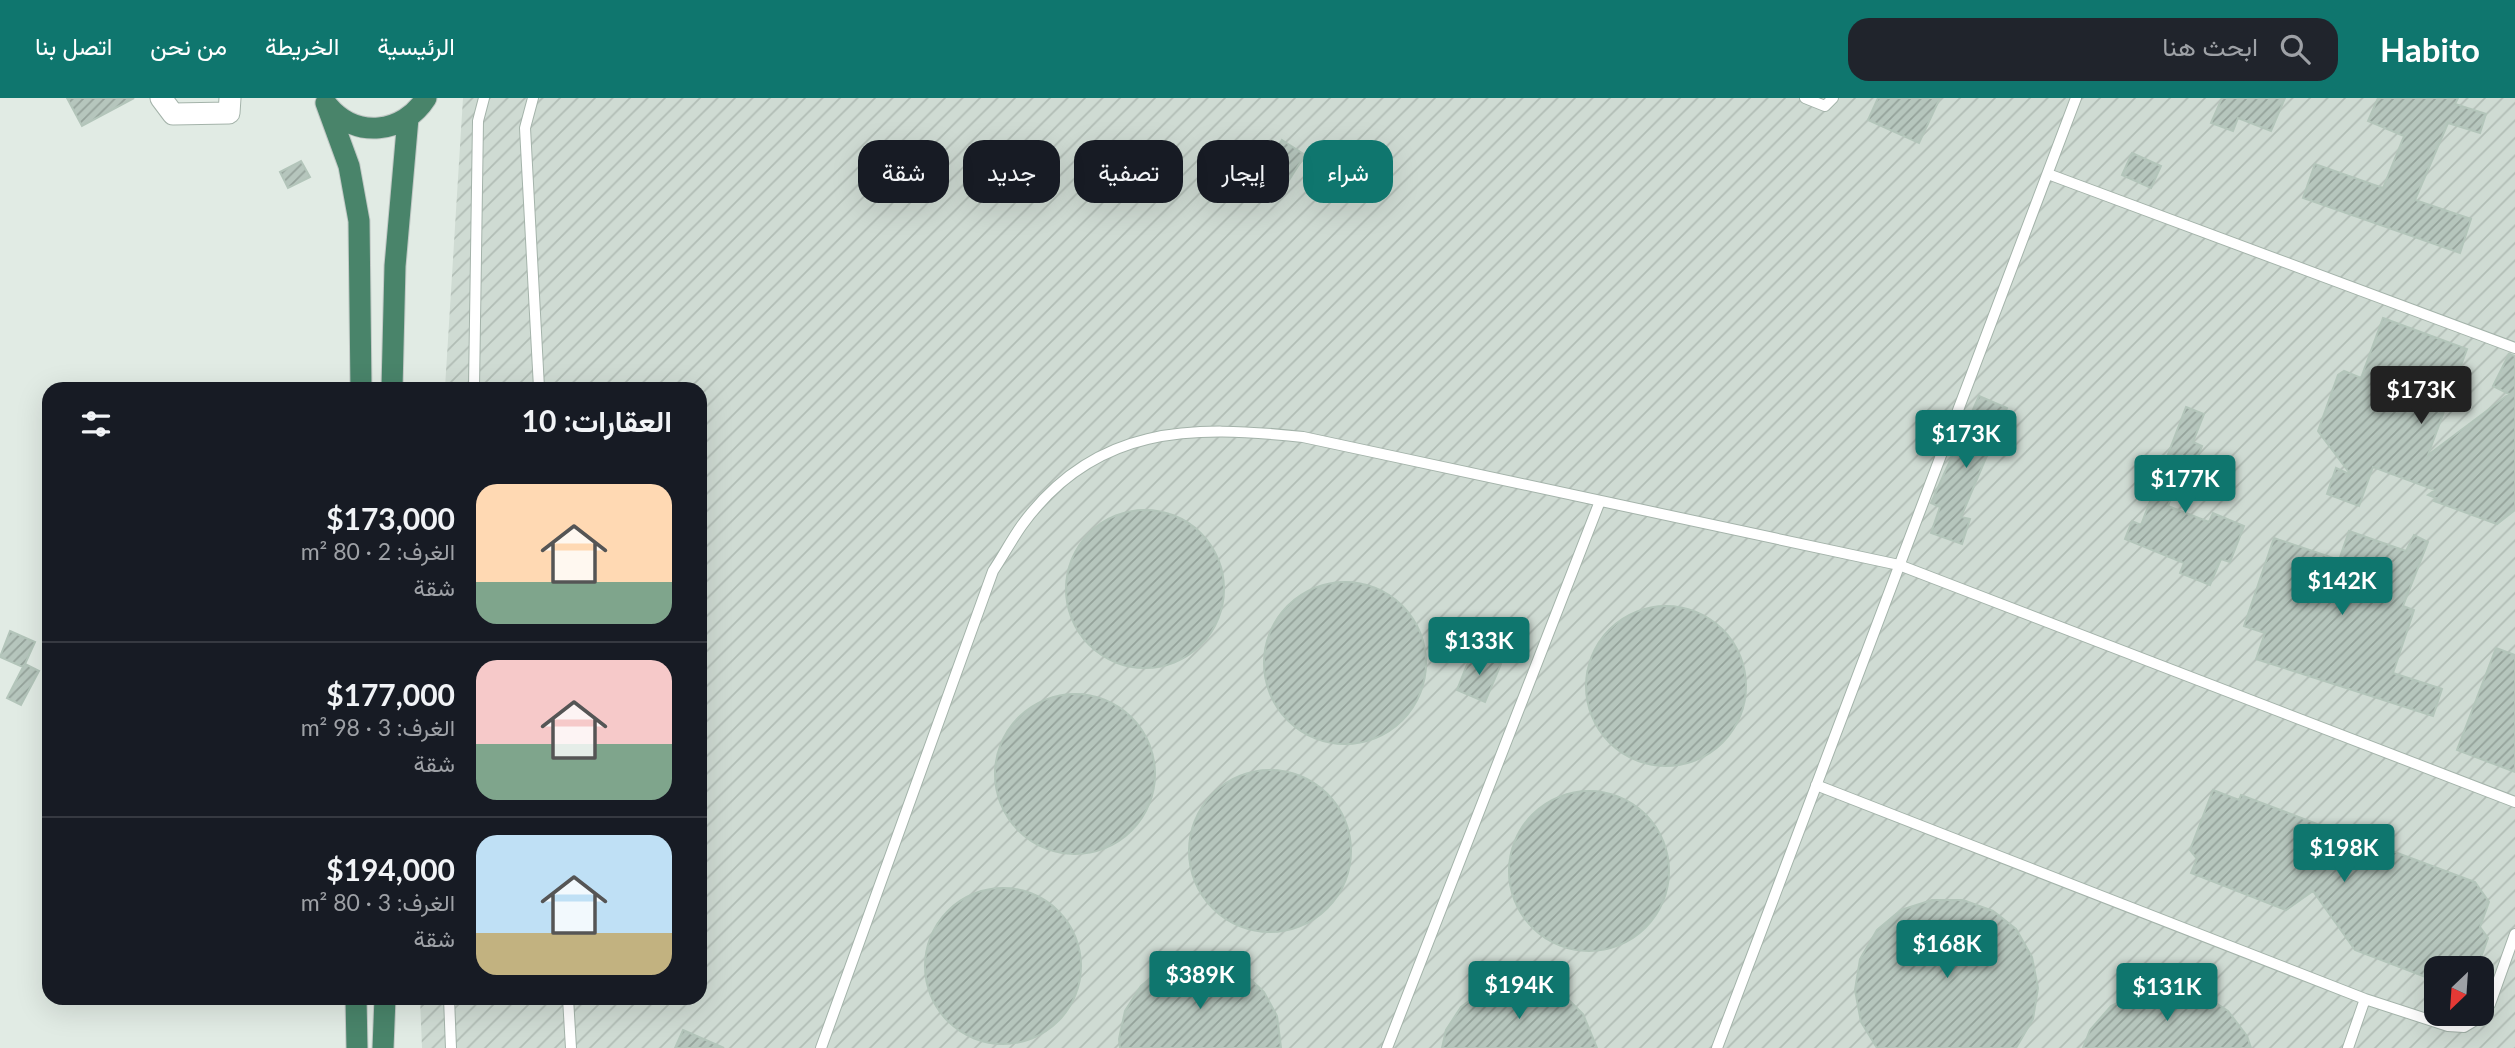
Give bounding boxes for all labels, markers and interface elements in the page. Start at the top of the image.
search box [1848,18,2338,81]
text: Habito [2380,29,2480,69]
text: ابحث هنا [2162,30,2258,62]
icon: search [2276,30,2314,68]
text: اتصل بنا [35,31,112,60]
text: من نحن [150,31,227,60]
text: الخريطة [265,31,339,60]
text: الرئيسية [377,31,455,60]
chip: شقة [858,140,949,203]
chip: جديد [963,140,1060,203]
chip: تصفية [1074,140,1183,203]
chip: إيجار [1197,140,1289,203]
chip: شراء [1303,140,1393,203]
pin: $173K [2372,366,2470,426]
text: $173K [2386,375,2456,403]
text: العقارات: 10 [522,402,672,438]
icon: filters [77,405,115,443]
pin: $173K [1917,410,2015,470]
text: $173K [1931,419,2001,447]
pin: $177K [2136,456,2234,515]
text: $177K [2150,464,2220,492]
text: $173,000 [326,500,455,536]
icon: home [532,512,616,596]
text: الغرف: 2 · 80 m² [301,537,455,565]
pin: $142K [2293,558,2391,617]
text: $142K [2307,566,2377,594]
text: شقة [413,573,455,601]
pin: $133K [1430,618,1528,677]
text: $133K [1444,626,1514,654]
text: $177,000 [326,676,455,712]
icon: home [532,688,616,772]
text: الغرف: 3 · 98 m² [301,713,455,741]
text: شقة [413,749,455,777]
pin: $198K [2295,824,2393,884]
text: $198K [2309,833,2379,861]
text: $194,000 [326,851,455,887]
icon: home [532,863,616,947]
text: الغرف: 3 · 80 m² [301,888,455,916]
pin: $168K [1898,920,1996,980]
text: شقة [413,924,455,952]
text: $168K [1912,929,1982,957]
pin: $389K [1151,951,1249,1011]
north arrow [2424,956,2494,1026]
map controls [2424,956,2494,1026]
text: $389K [1165,960,1235,988]
pin: $194K [1470,962,1568,1021]
pin: $131K [2118,964,2216,1023]
text: $194K [1484,970,1554,998]
text: $131K [2132,972,2202,1000]

